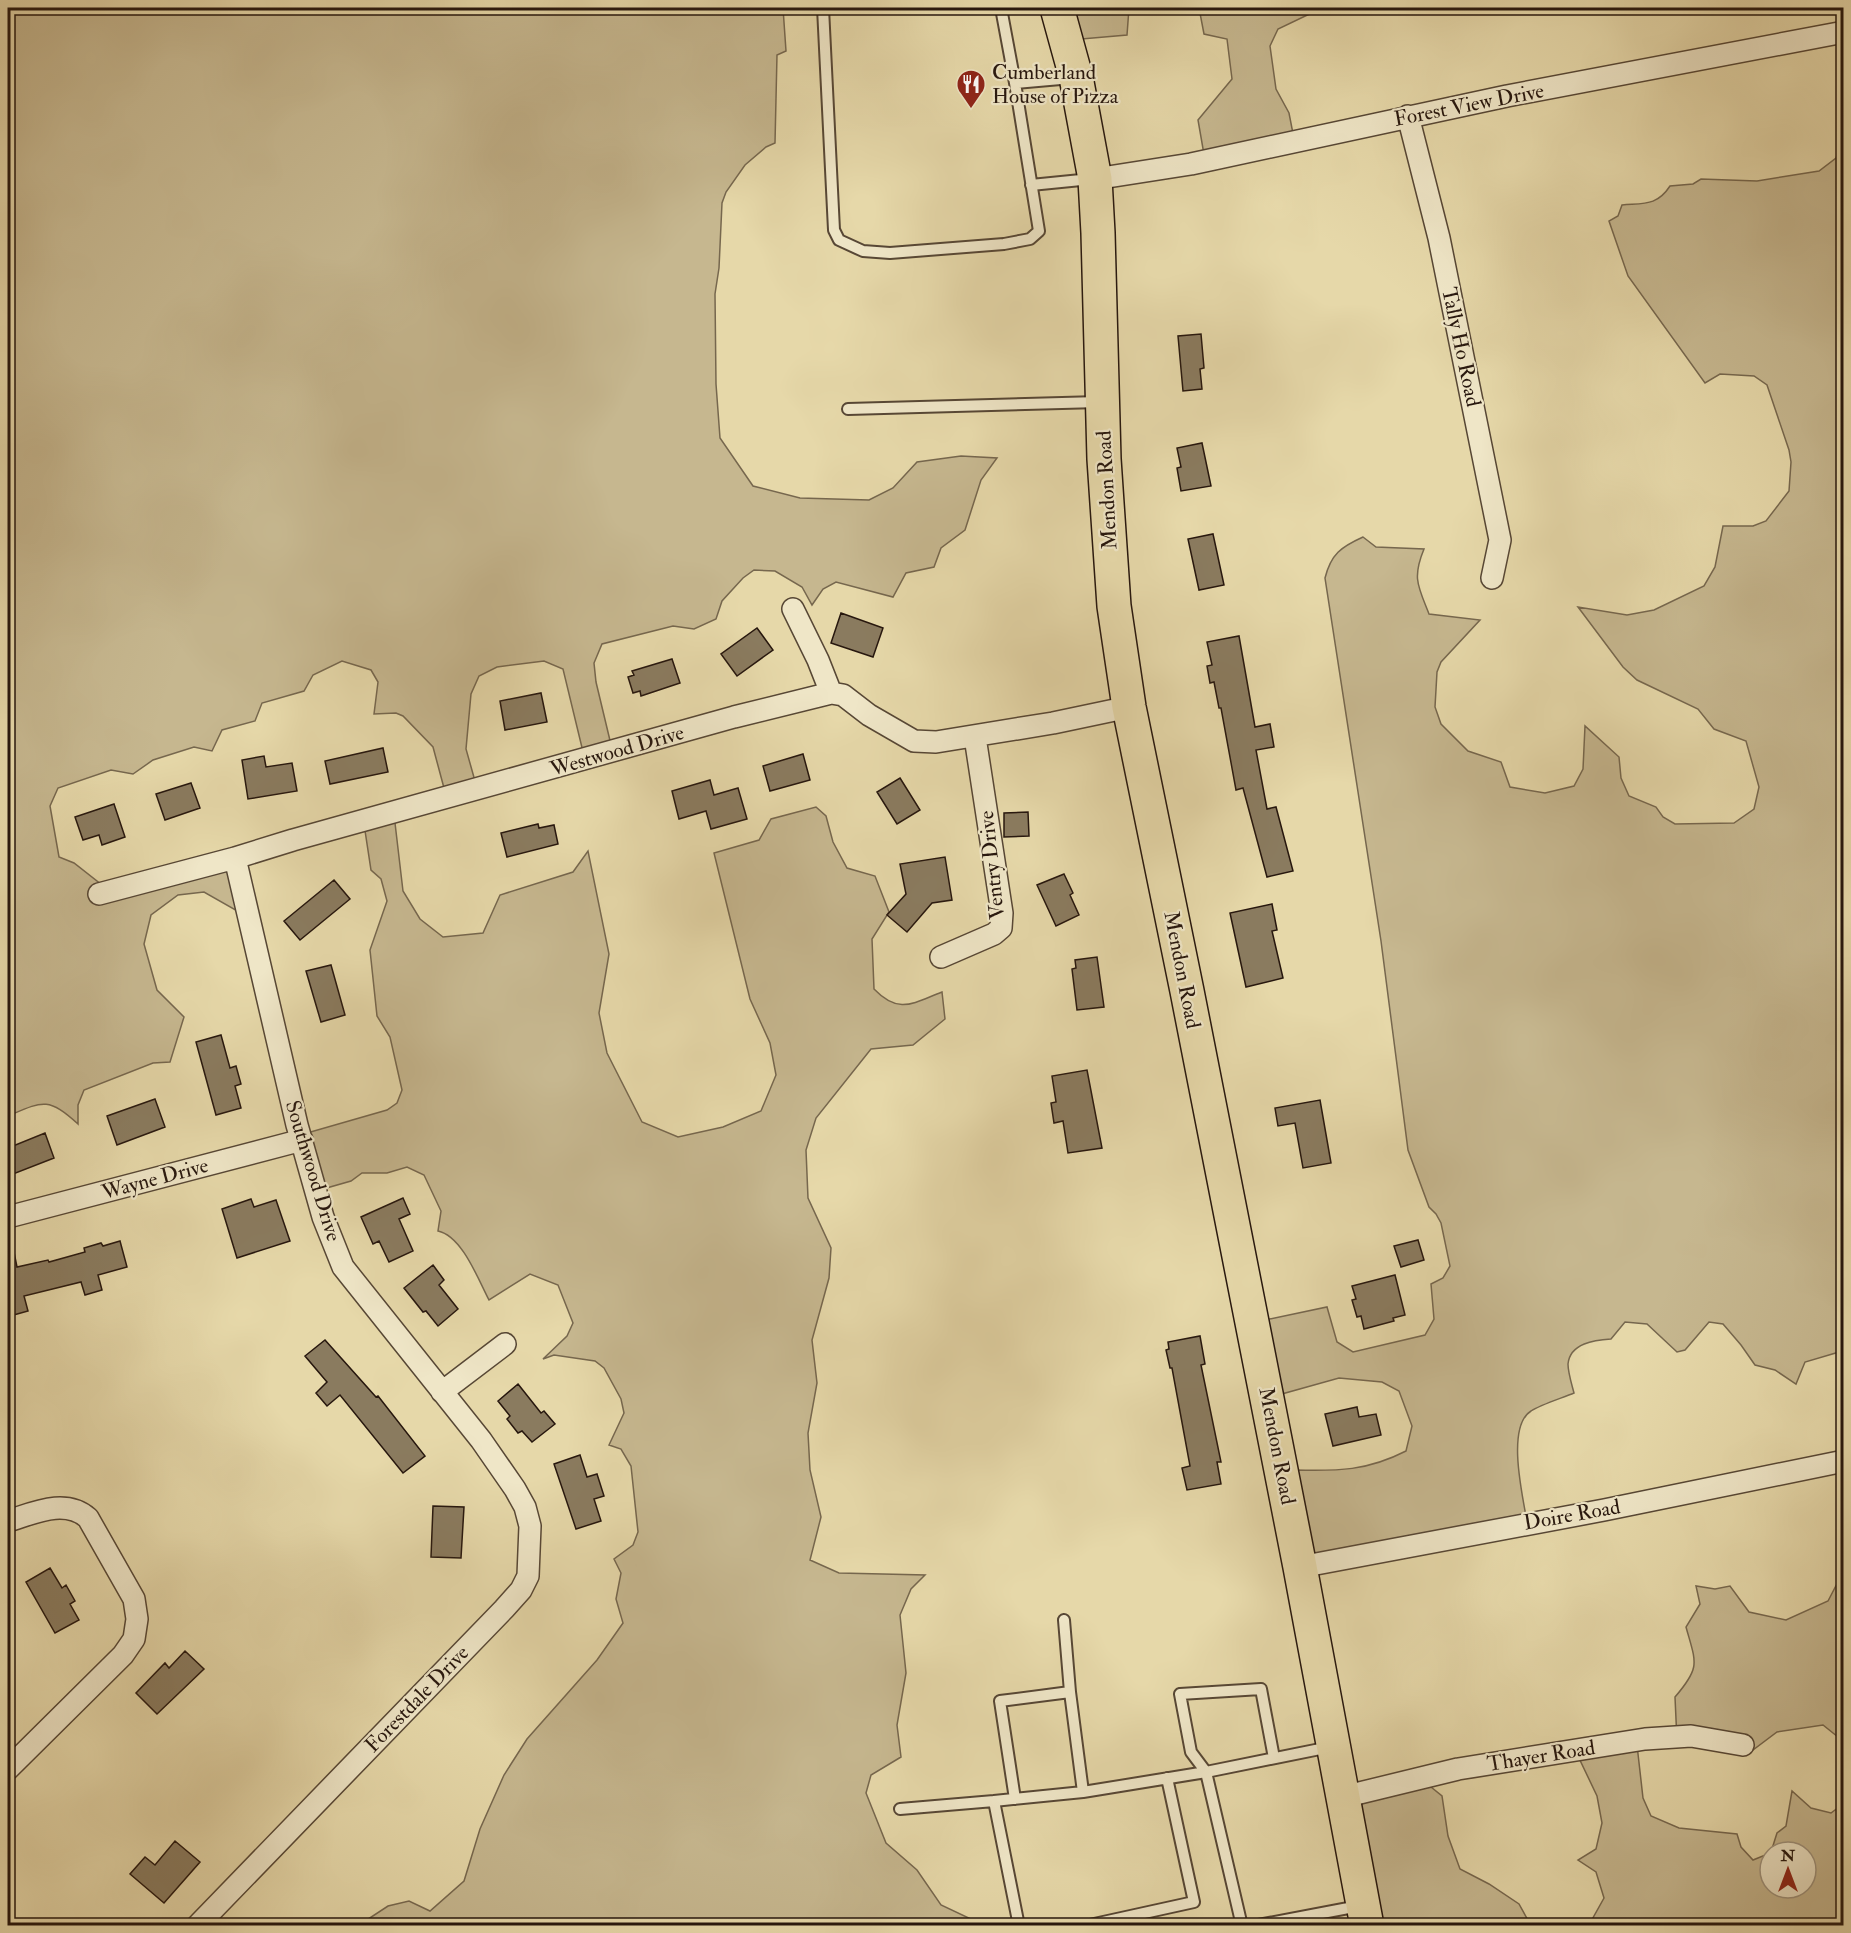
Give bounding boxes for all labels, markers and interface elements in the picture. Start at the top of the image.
place label: Cumberland House of Pizza [992,59,1119,110]
restaurant icon: Cumberland House of Pizza [955,68,987,110]
street label: Forest View Drive [1392,77,1547,133]
street label: Tally Ho Road [1435,285,1487,410]
street label: Mendon Road [1090,429,1124,550]
street label: Westwood Drive [546,719,687,783]
street label: Ventry Drive [973,809,1011,921]
street label: Mendon Road [1157,909,1207,1032]
street label: Southwood Drive [279,1097,347,1245]
street label: Wayne Drive [98,1152,211,1206]
street label: Mendon Road [1252,1385,1302,1508]
street label: Doire Road [1522,1493,1623,1537]
street label: Forestdale Drive [359,1640,475,1758]
street label: Thayer Road [1485,1734,1598,1778]
north arrow [1758,1840,1818,1900]
text: N [1780,1846,1796,1866]

